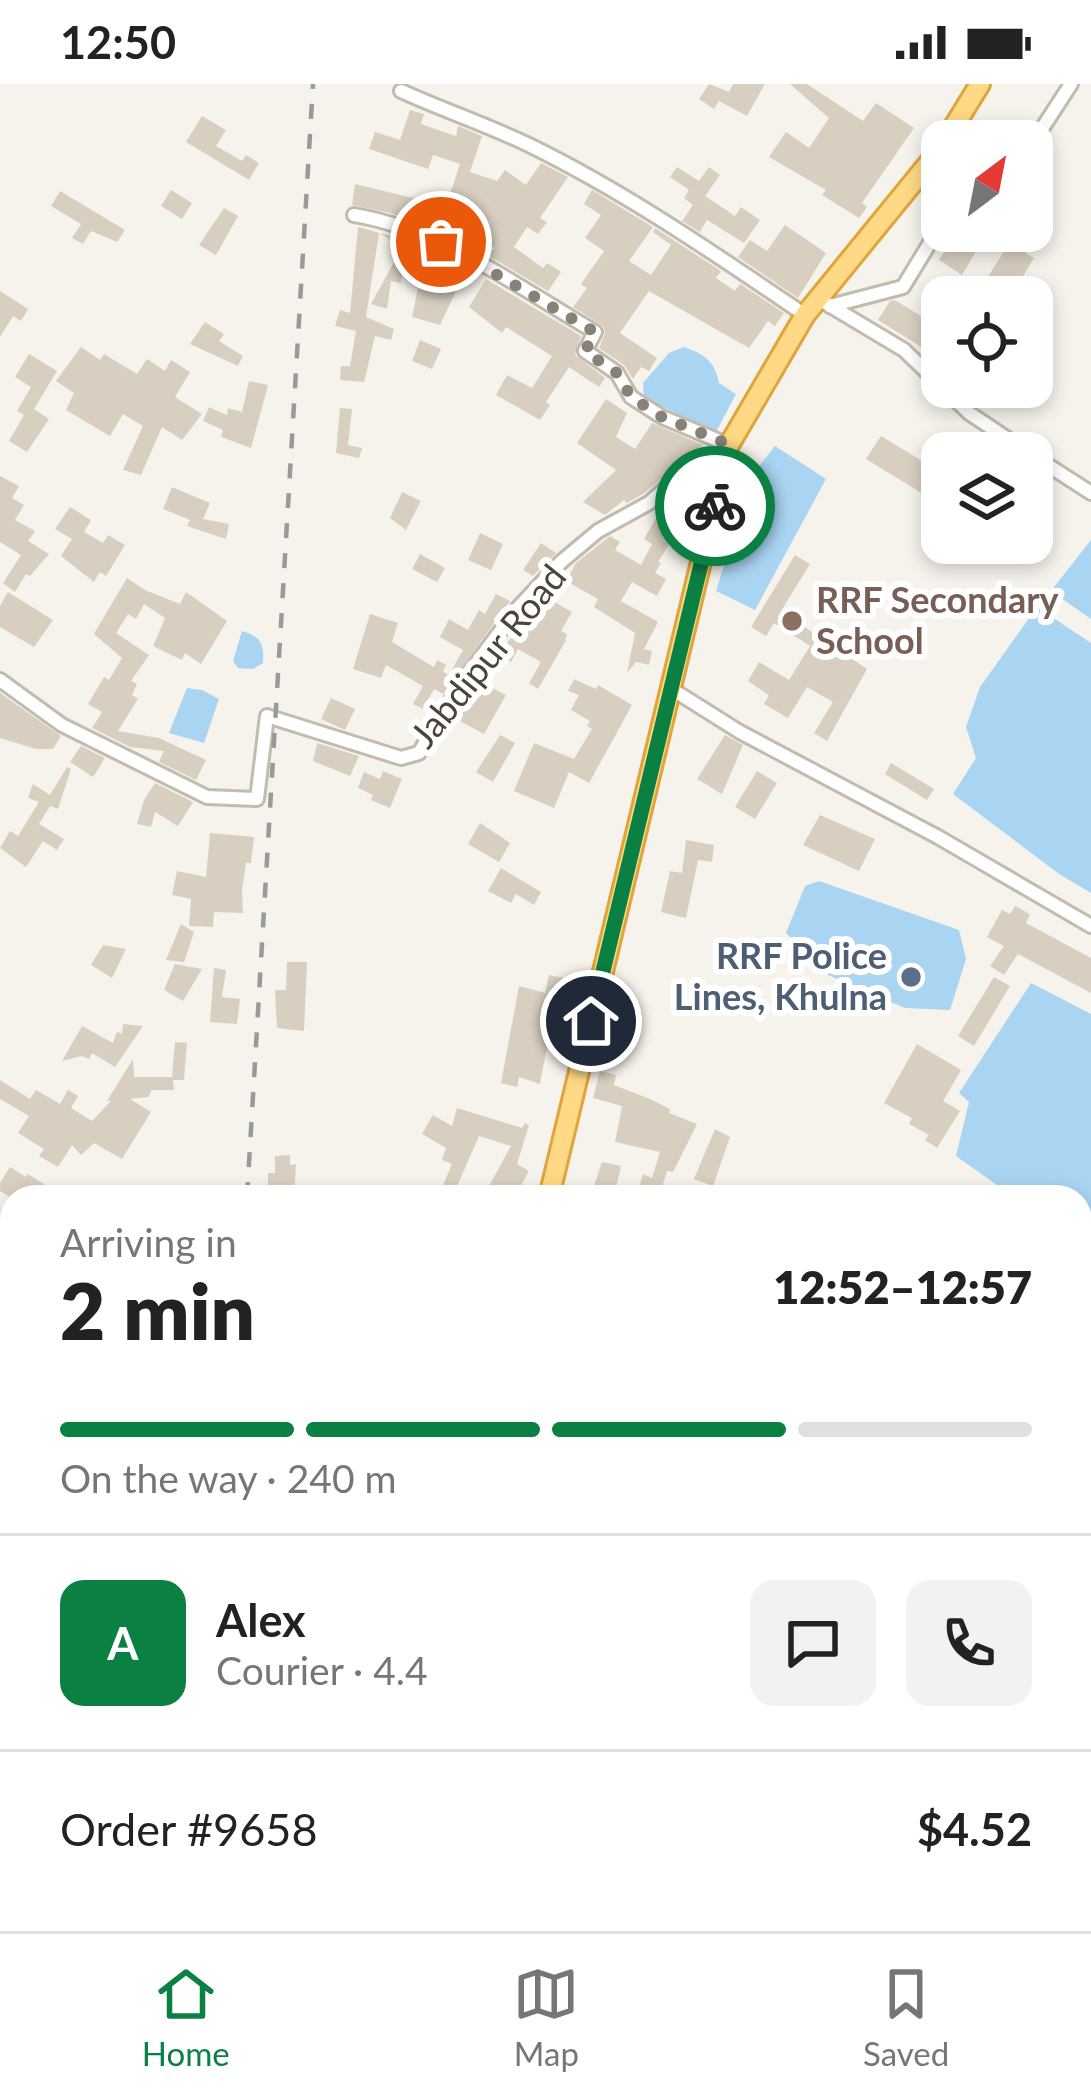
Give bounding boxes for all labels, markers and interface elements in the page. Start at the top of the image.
text: 12:50 [60,15,176,69]
north arrow [921,120,1053,252]
map controls [921,120,1053,564]
pin [390,191,492,293]
icon: bag [408,209,474,275]
button: locate [921,276,1053,408]
button: layers [921,432,1053,564]
courier [655,446,775,566]
icon: bike [682,473,748,539]
street label: Jabdipur Road [400,555,574,756]
place label: RRF Secondary School [816,577,1059,662]
marker: RRF Secondary School [779,608,805,634]
place label: RRF Police Lines, Khulna [674,933,887,1018]
marker: RRF Police Lines, Khulna [898,964,924,990]
pin [540,970,642,1072]
icon: home [558,988,624,1054]
text: Arriving in [60,1219,237,1265]
text: 12:52–12:57 [773,1260,1032,1314]
text: 2 min [60,1263,255,1357]
text: On the way · 240 m [60,1455,397,1501]
button: chat [750,1580,876,1706]
button: phone [906,1580,1032,1706]
text: Alex [216,1593,306,1647]
text: A [107,1616,139,1670]
text: Courier · 4.4 [216,1647,428,1693]
text: Order #9658 [60,1802,318,1856]
text: $4.52 [917,1802,1032,1856]
tab: Home [142,1961,230,2073]
tab: Map [513,1961,579,2073]
tab: Saved [863,1961,949,2073]

